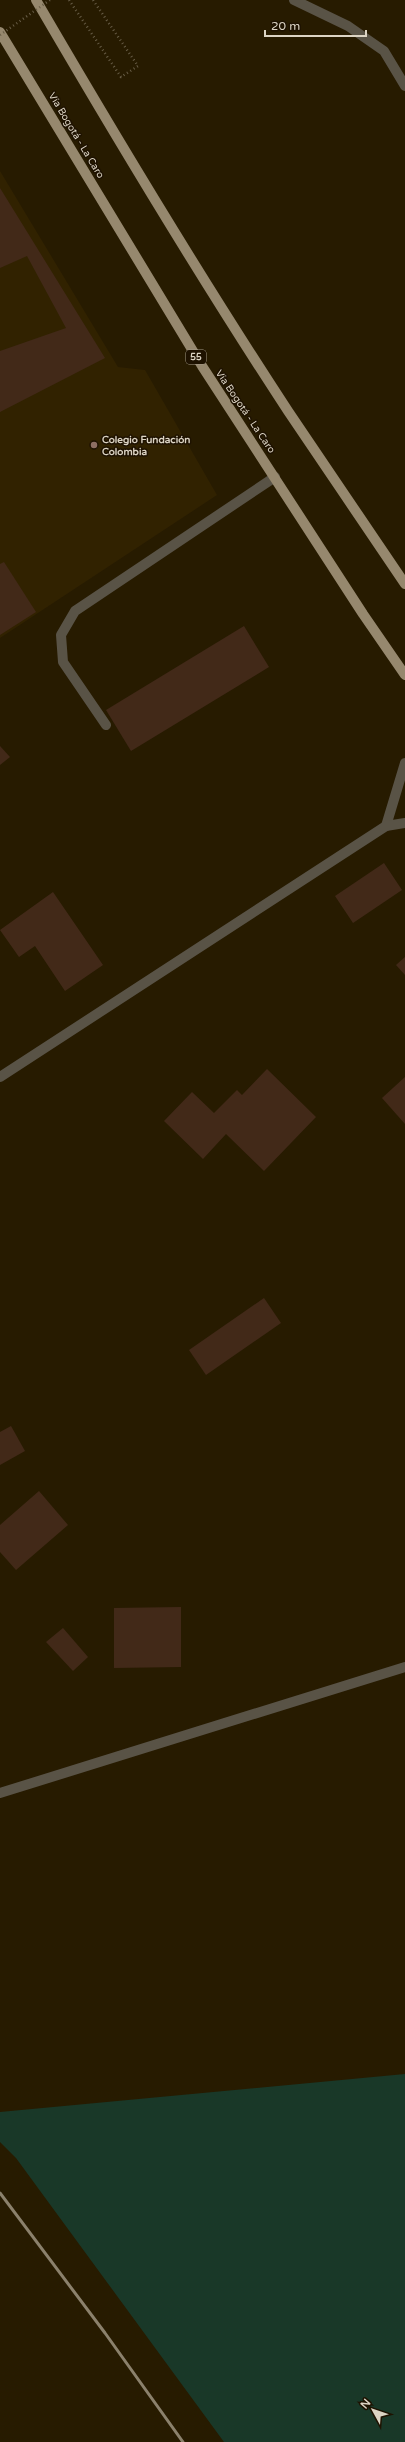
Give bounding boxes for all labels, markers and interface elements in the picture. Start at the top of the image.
scale bar [265,12,366,38]
text: 20 m [271,19,300,33]
street label: Vía Bogotá - La Caro [46,90,106,181]
road number: 55 [186,350,206,364]
street label: Vía Bogotá - La Caro [213,368,278,455]
place label: Colegio Fundación Colombia [102,434,190,458]
marker: Colegio Fundación Colombia [89,440,99,450]
north arrow [353,2390,393,2430]
text: N [358,2396,374,2411]

